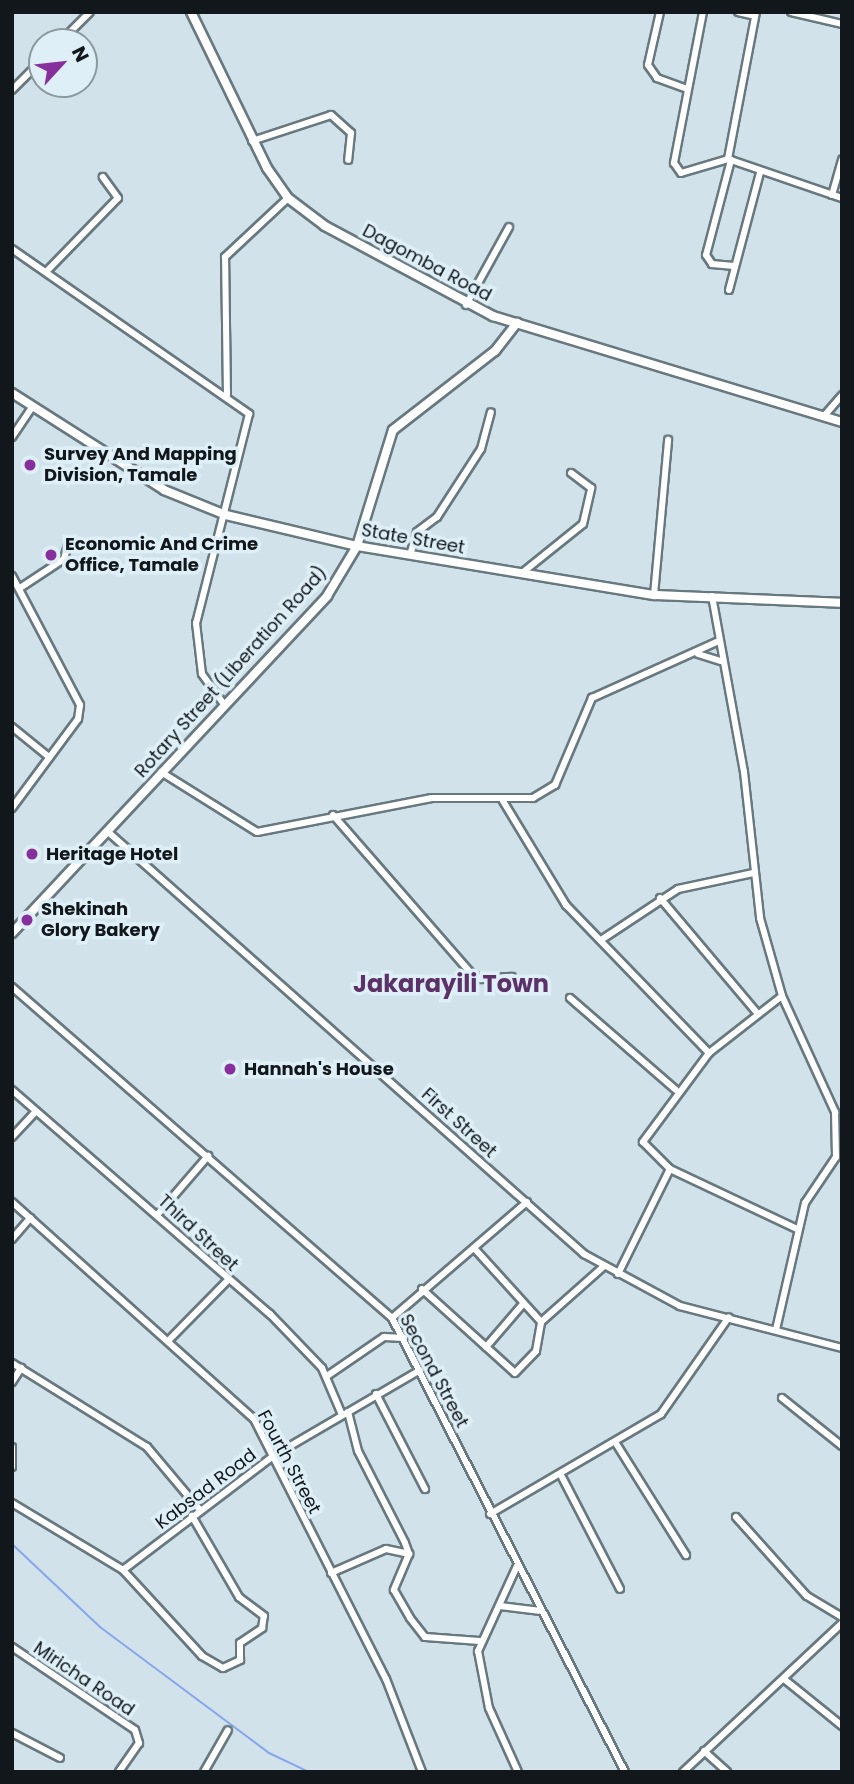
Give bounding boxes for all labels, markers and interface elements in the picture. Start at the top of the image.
north arrow [28,28,98,98]
text: N [65,42,96,67]
street label: Dagomba Road [359,220,495,306]
place label: Survey And Mapping Division, Tamale [44,444,237,486]
marker: Survey And Mapping Division, Tamale [22,457,38,473]
street label: State Street [360,519,466,559]
place label: Economic And Crime Office, Tamale [65,534,258,576]
marker: Economic And Crime Office, Tamale [43,547,59,563]
street label: Rotary Street (Liberation Road) [130,562,332,782]
place label: Heritage Hotel [46,843,178,865]
marker: Heritage Hotel [24,846,40,862]
place label: Shekinah Glory Bakery [41,899,160,942]
marker: Shekinah Glory Bakery [19,912,35,928]
district label: Jakarayili Town [353,970,549,998]
place label: Hannah's House [244,1058,394,1080]
marker: Hannah's House [222,1061,238,1077]
street label: First Street [417,1084,501,1162]
street label: Third Street [153,1190,243,1276]
street label: Second Street [395,1311,473,1431]
street label: Fourth Street [253,1406,325,1518]
street label: Kabsad Road [151,1444,261,1534]
street label: Miricha Road [29,1637,139,1721]

